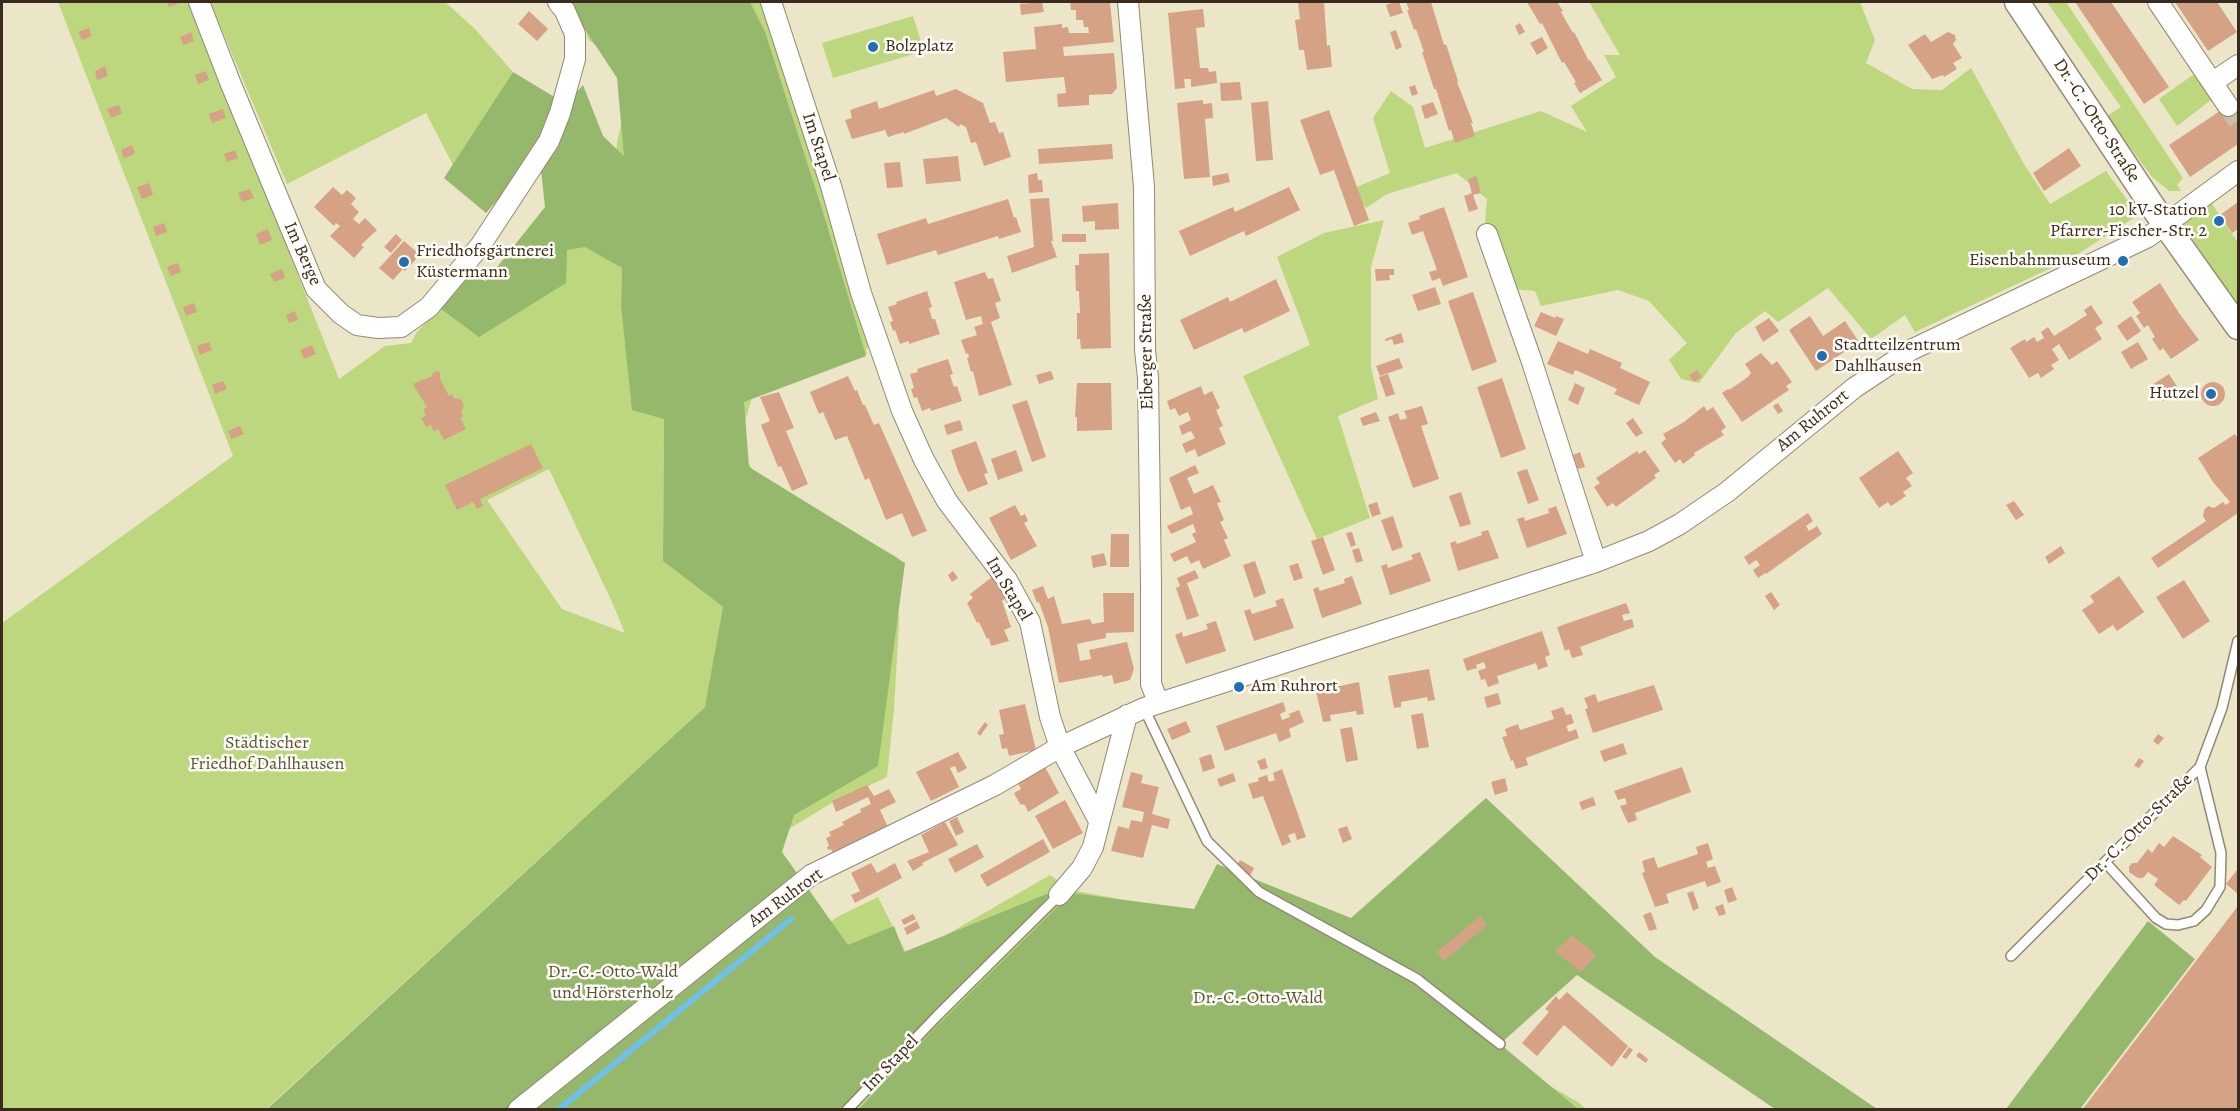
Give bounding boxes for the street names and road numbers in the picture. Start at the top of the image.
street label: Dr.-C.-Otto-Straße [2048,55,2144,187]
street label: Im Stapel [797,110,839,184]
street label: Im Berge [278,219,326,289]
street label: Eiberger Straße [1135,294,1159,410]
street label: Am Ruhrort [1772,385,1854,457]
street label: Im Stapel [981,553,1035,625]
street label: Dr.-C.-Otto-Straße [2081,770,2197,886]
street label: Am Ruhrort [744,864,828,932]
street label: Im Stapel [859,1031,923,1097]

